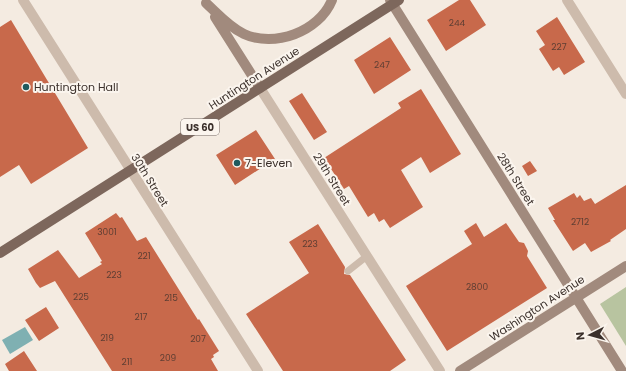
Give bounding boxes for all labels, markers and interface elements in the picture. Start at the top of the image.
house number: 244 [449,17,466,29]
house number: 227 [551,41,567,53]
street label: Huntington Avenue [206,43,303,113]
house number: 247 [374,59,390,71]
place label: Huntington Hall [34,79,118,95]
marker: Huntington Hall [21,82,31,92]
road number: US 60 [181,119,219,135]
street label: 30th Street [127,150,173,210]
street label: 29th Street [309,150,355,208]
street label: 28th Street [493,150,539,208]
place label: 7-Eleven [245,155,292,171]
marker: 7-Eleven [232,158,242,168]
house number: 2712 [571,216,589,228]
house number: 3001 [97,226,117,238]
house number: 223 [302,238,318,250]
house number: 221 [137,250,151,262]
house number: 223 [106,269,122,281]
street label: Washington Avenue [486,271,588,345]
house number: 2800 [466,281,488,293]
house number: 225 [73,291,89,303]
house number: 215 [164,292,178,304]
house number: 217 [135,311,148,323]
north arrow [570,315,610,355]
text: N [572,331,588,341]
house number: 219 [100,332,114,344]
house number: 207 [190,333,206,345]
house number: 209 [160,352,177,364]
house number: 211 [122,356,133,368]

